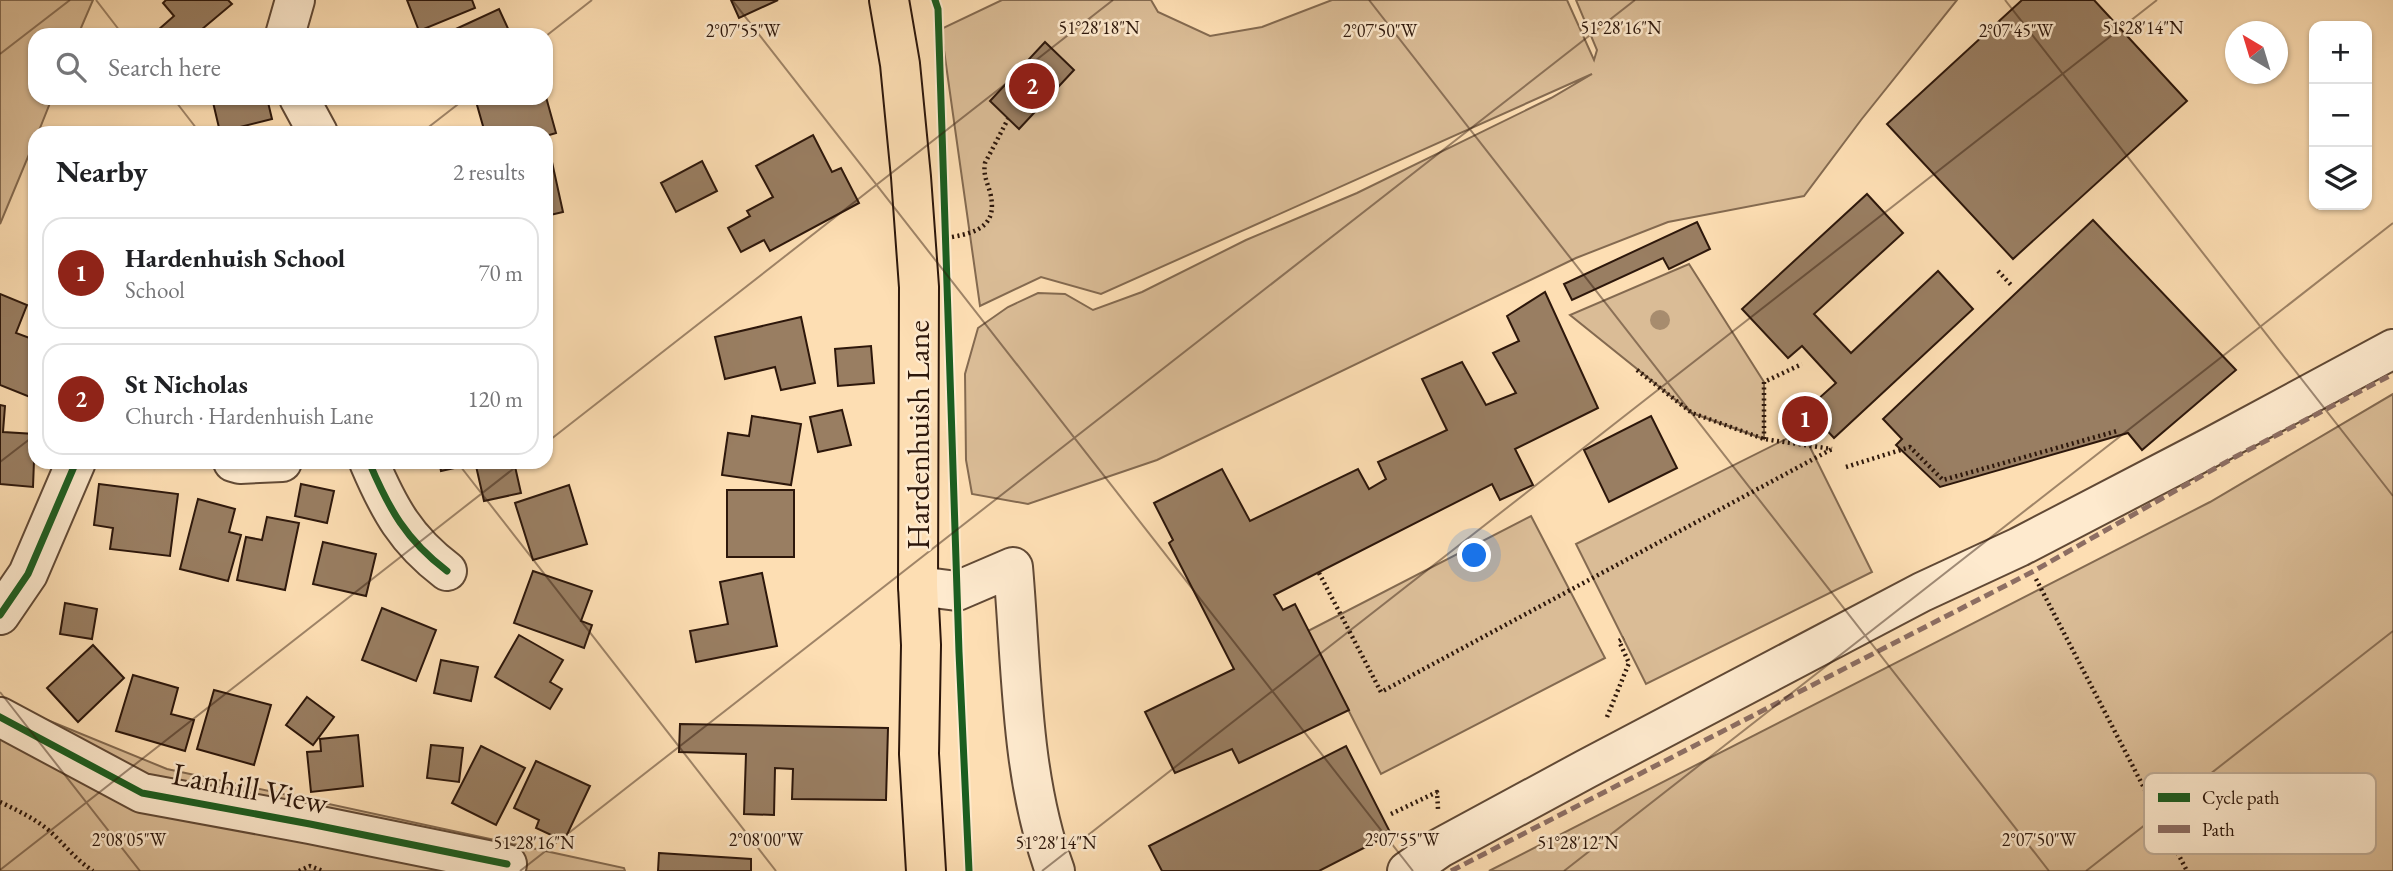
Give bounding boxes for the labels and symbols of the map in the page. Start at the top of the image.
text: 51°28'18"N [1059,16,1140,39]
text: 51°28'16"N [1581,16,1662,39]
text: 51°28'14"N [2103,16,2184,39]
text: 2°07'55"W [706,19,781,42]
text: 2°07'50"W [1343,19,1418,42]
text: 2°07'45"W [1979,19,2054,42]
north arrow [2225,21,2288,84]
pin: 2 [1009,60,1055,112]
street label: Hardenhuish Lane [897,320,939,550]
pin: 1 [1782,393,1828,445]
your location [1457,538,1491,572]
street label: Lanhill View [169,752,332,824]
legend [2144,773,2376,854]
text: Cycle path [2202,785,2280,810]
text: Path [2202,817,2235,842]
text: 2°08'05"W [92,828,167,851]
text: 2°08'00"W [729,828,804,851]
text: 2°07'55"W [1365,828,1440,851]
text: 2°07'50"W [2002,828,2077,851]
text: 51°28'16"N [494,831,575,854]
text: 51°28'14"N [1016,831,1097,854]
text: 51°28'12"N [1538,831,1619,854]

